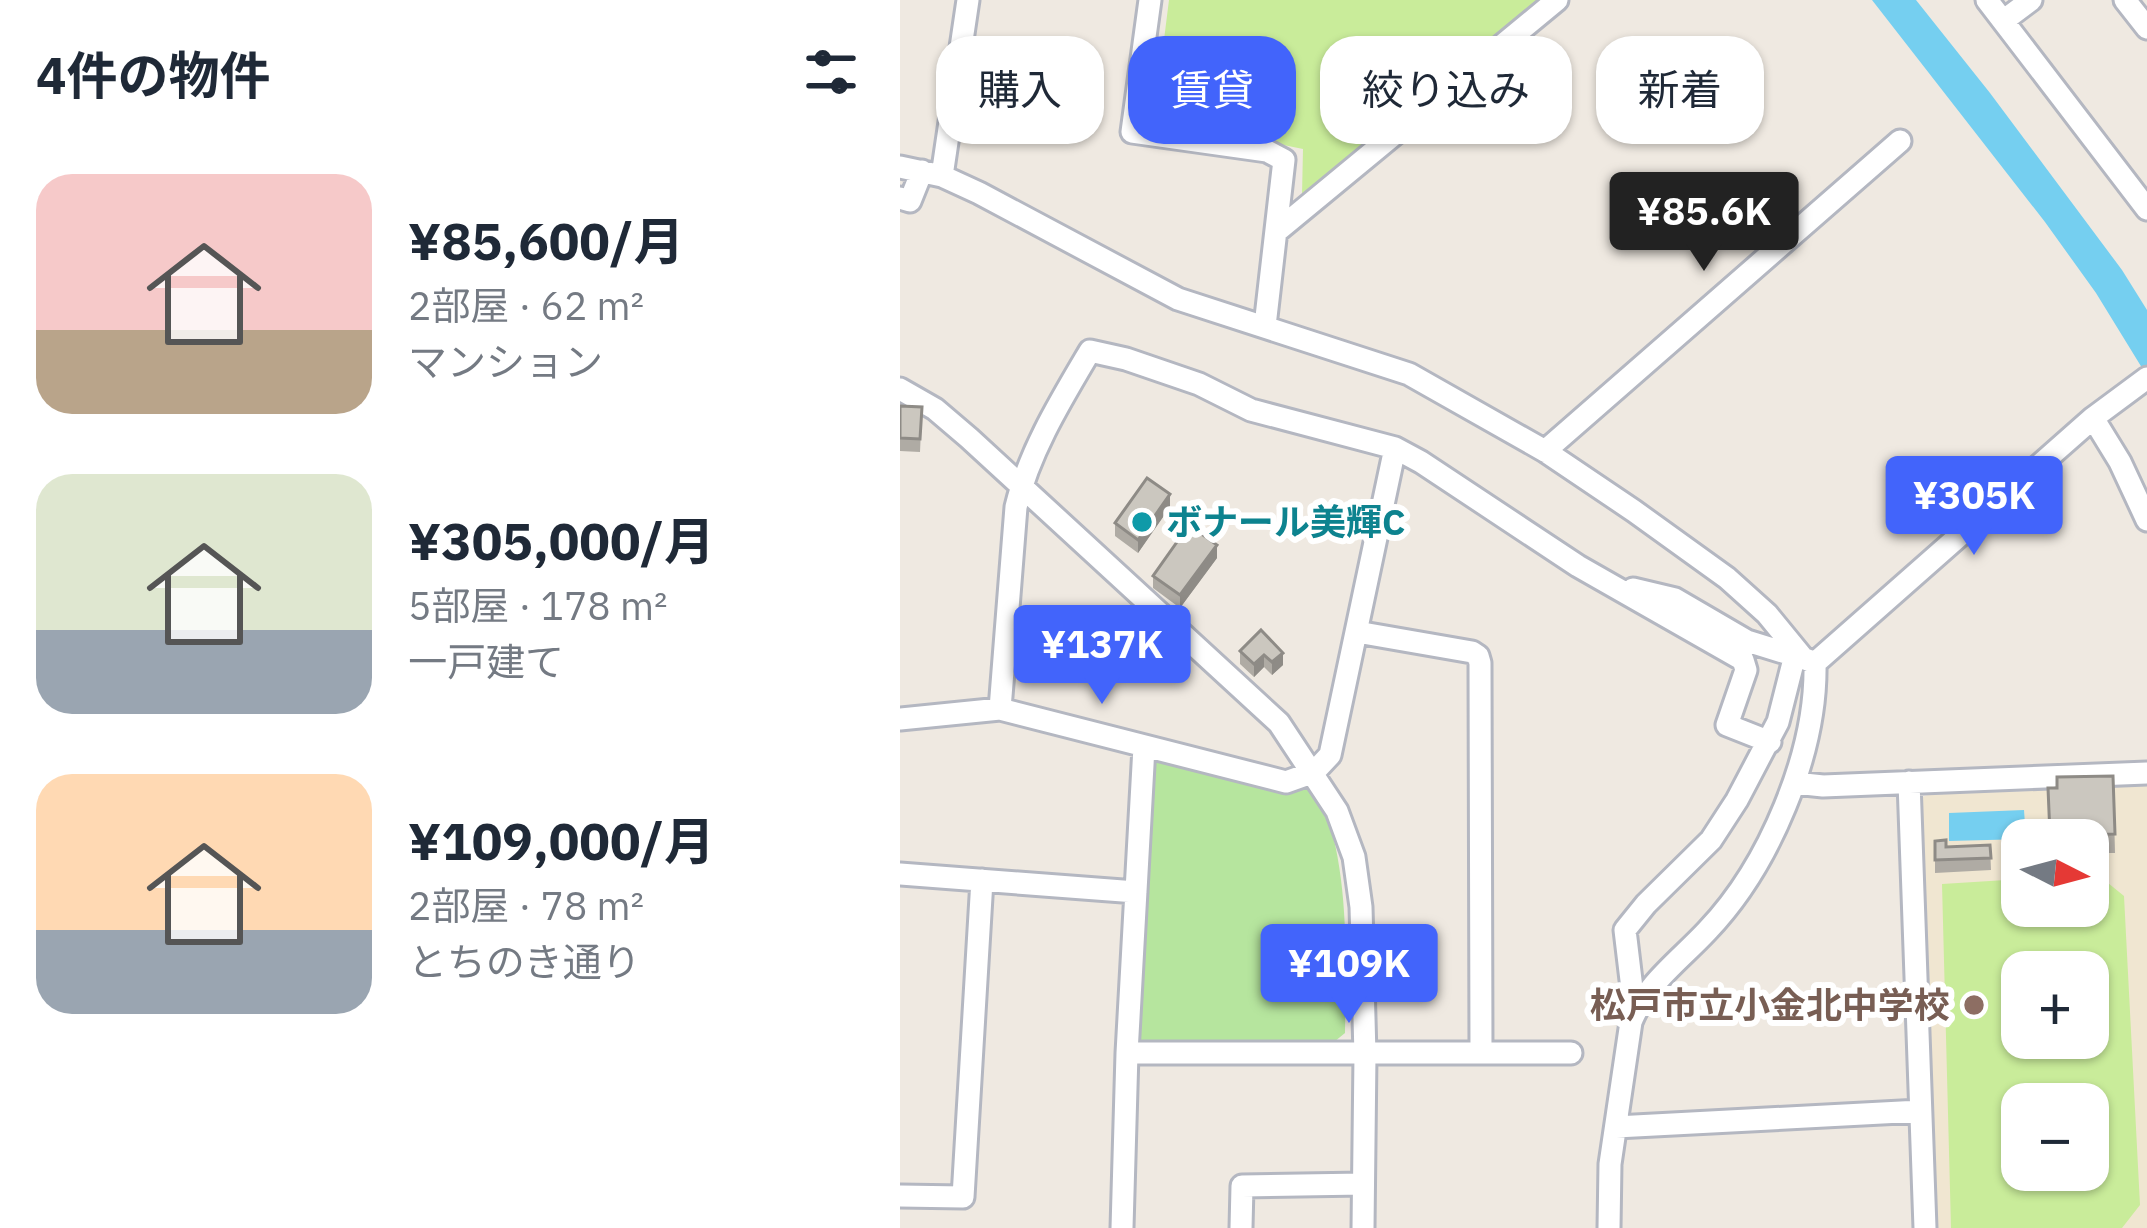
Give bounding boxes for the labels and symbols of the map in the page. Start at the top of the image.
pin: ¥85.6K [1606,172,1802,274]
pin: ¥305K [1890,456,2058,558]
place label: ボナール美輝C [1166,498,1405,545]
marker: ボナール美輝C [1129,509,1155,535]
pin: ¥137K [1018,605,1186,707]
north arrow [2001,819,2109,927]
pin: ¥109K [1265,924,1433,1026]
place label: 松戸市立小金北中学校 [1590,981,1950,1028]
marker: 松戸市立小金北中学校 [1961,992,1987,1018]

